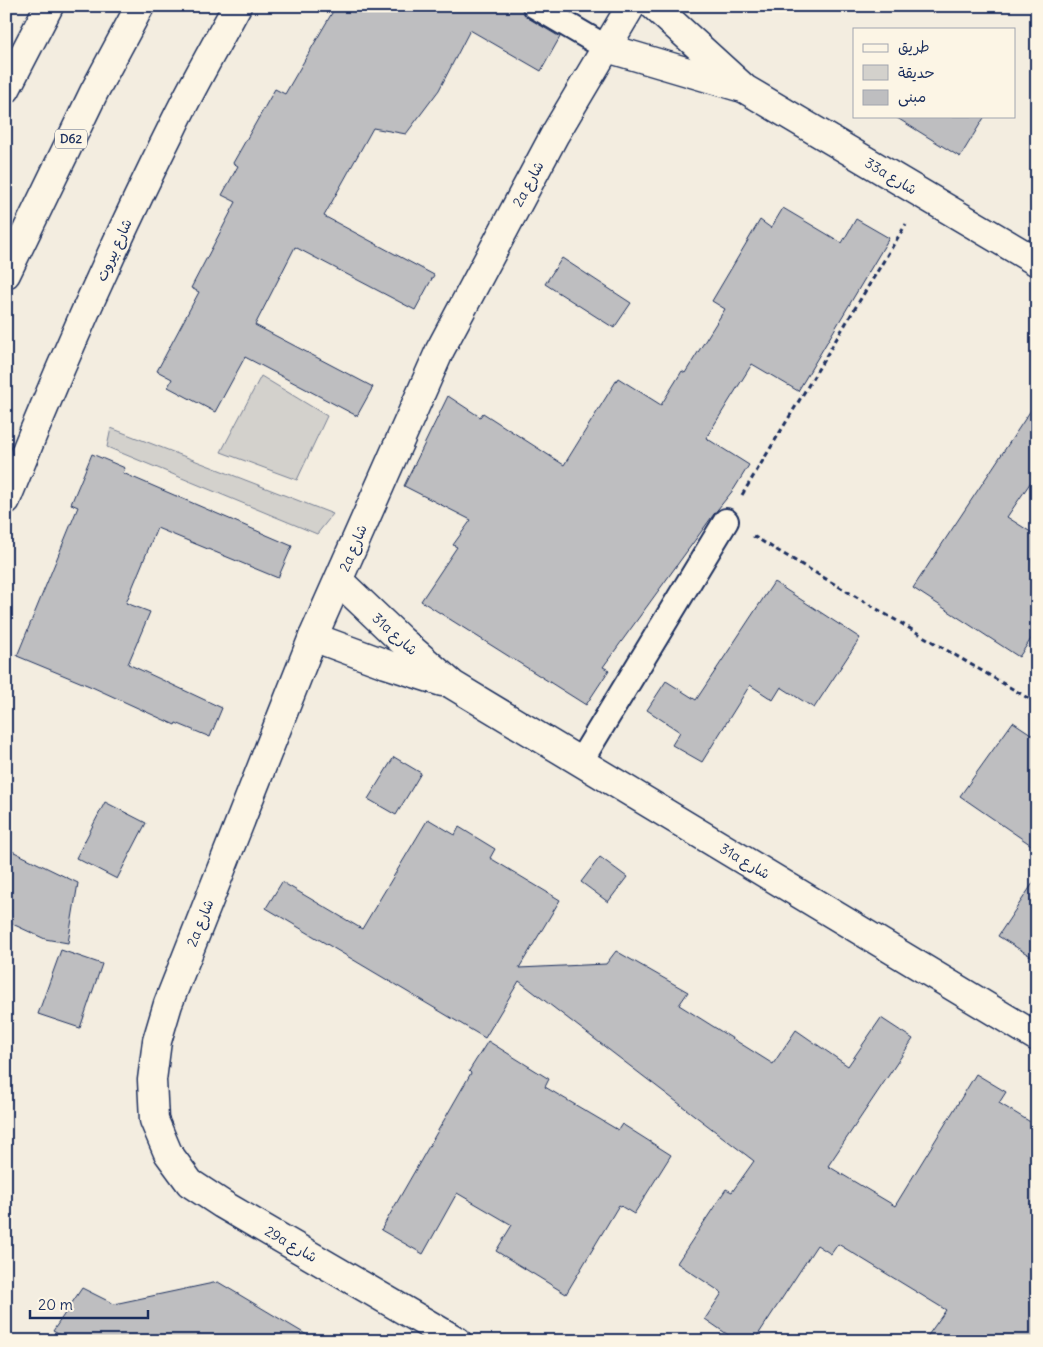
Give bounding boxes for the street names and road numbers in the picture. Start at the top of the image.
road number: D62 [55,130,87,148]
street label: 33a شارع [861,153,920,199]
street label: 2a شارع [508,158,548,210]
street label: شارع بيروت [92,216,137,284]
street label: 2a شارع [335,522,372,575]
street label: 31a شارع [368,609,421,660]
street label: 31a شارع [716,839,773,884]
street label: 2a شارع [182,897,219,950]
street label: 29a شارع [261,1222,320,1267]

